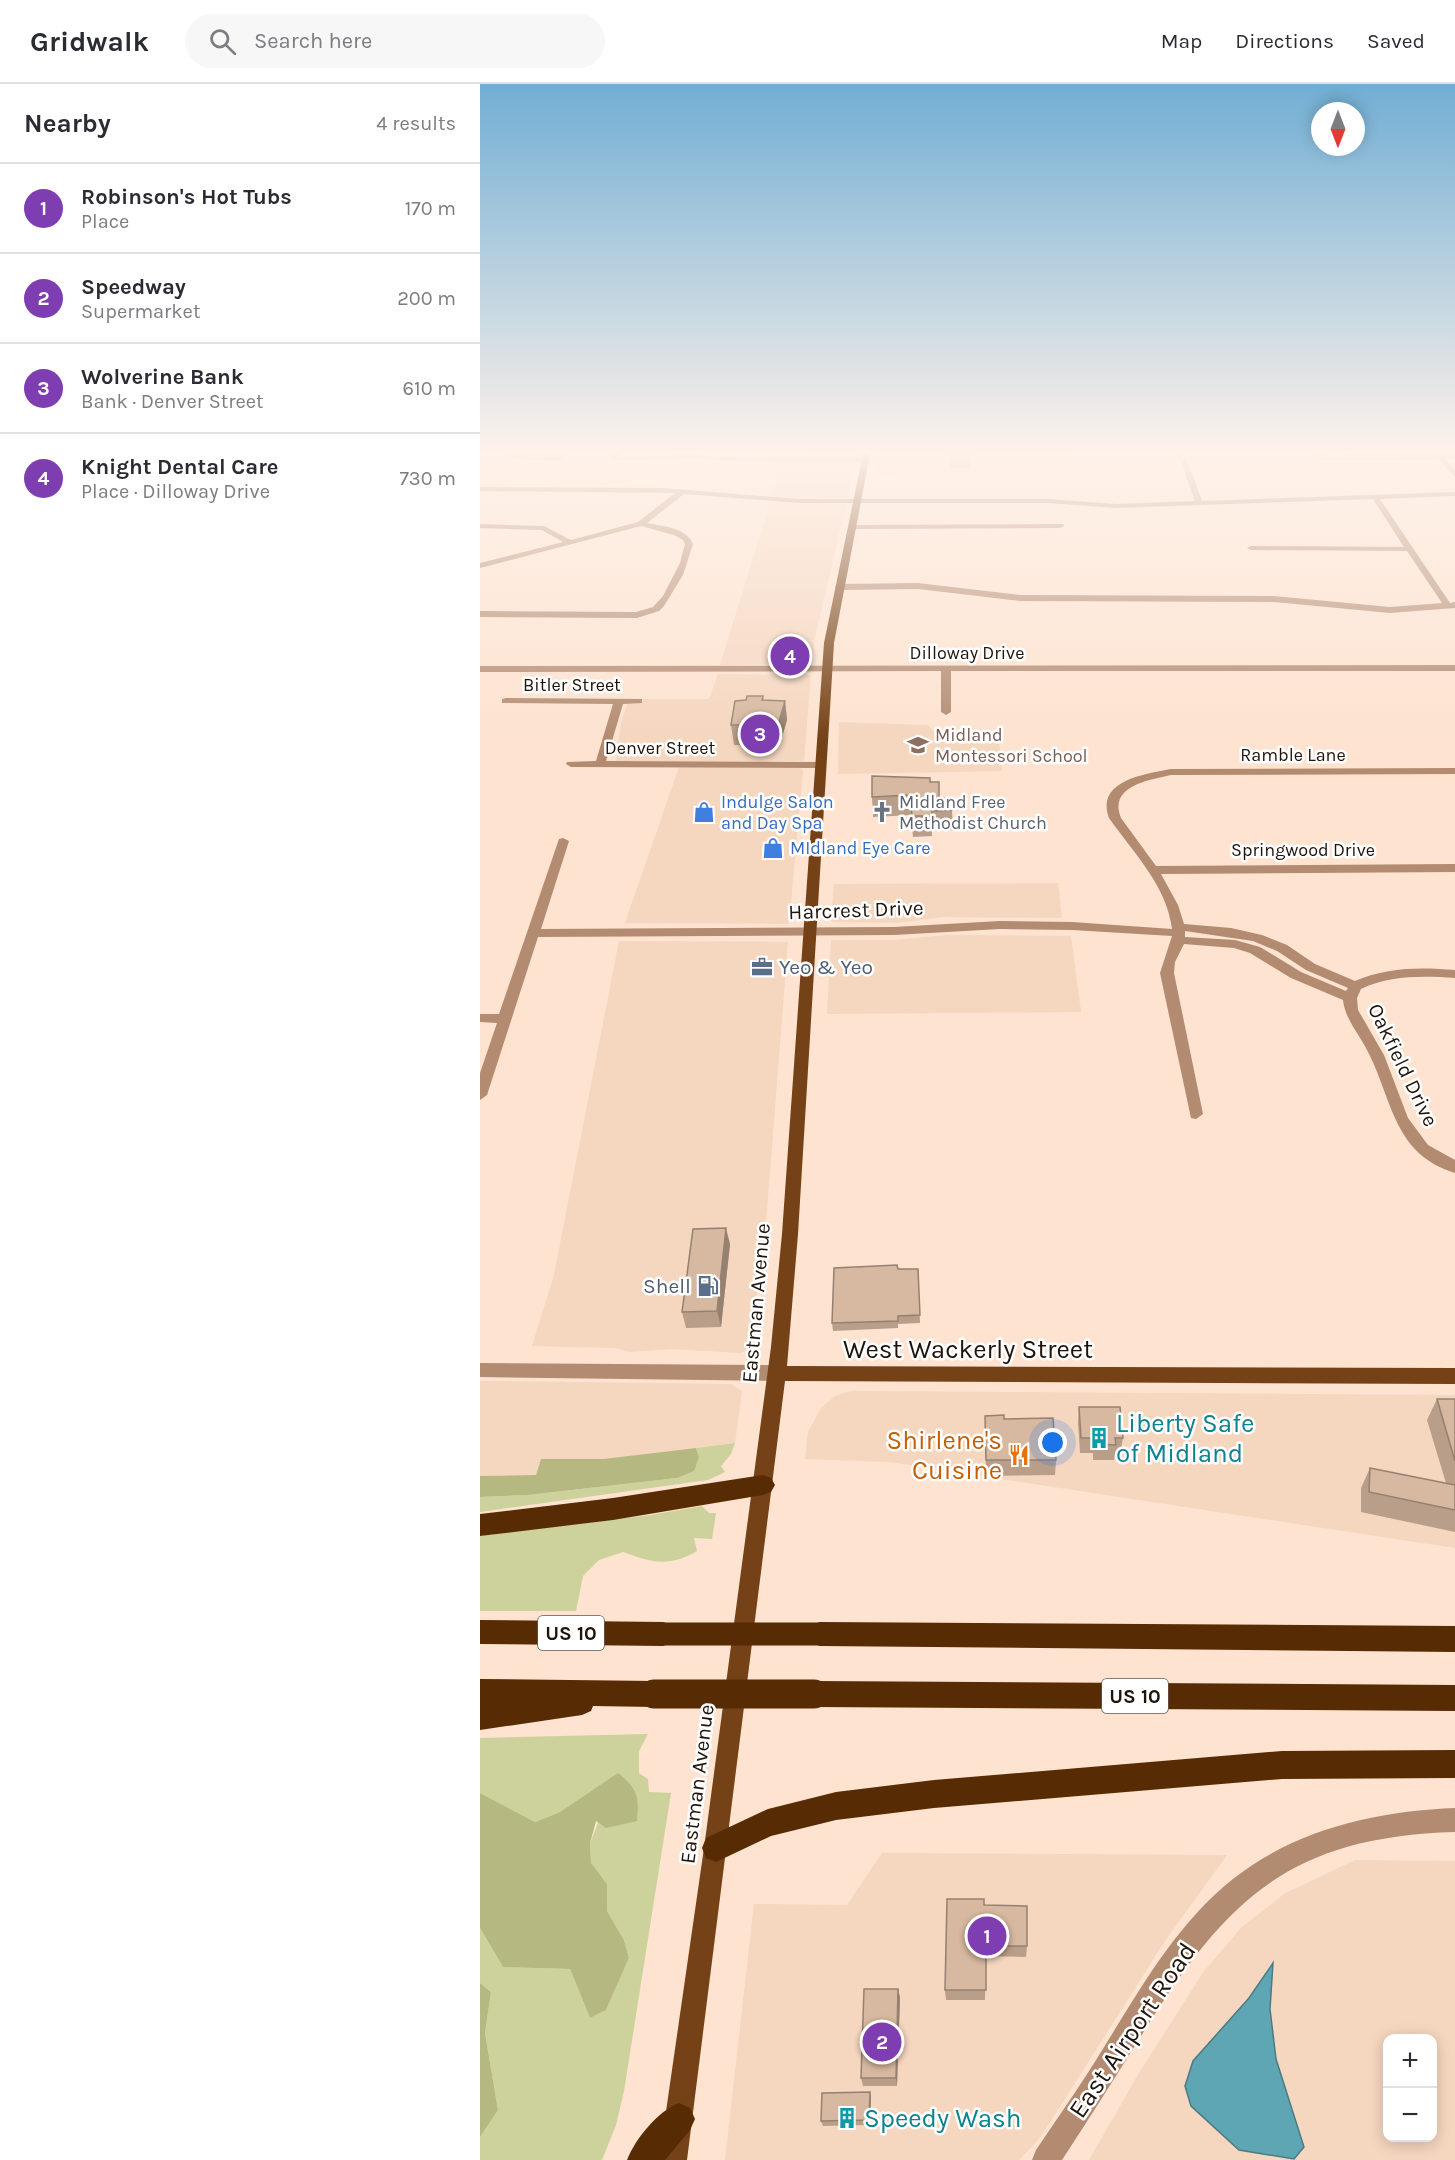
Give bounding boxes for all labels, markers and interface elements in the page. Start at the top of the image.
search box [185,14,605,68]
text: Gridwalk [30,25,149,58]
icon: search [206,25,239,58]
text: Search here [254,28,372,54]
text: Map [1161,29,1202,53]
text: Directions [1235,29,1334,53]
text: Saved [1367,29,1425,53]
north arrow [1311,102,1365,156]
text: Nearby [24,108,111,139]
text: 4 results [376,112,456,135]
text: Robinson's Hot Tubs [81,184,292,210]
text: 1 [40,197,47,220]
text: 170 m [405,197,456,220]
text: Place [81,210,129,233]
text: Speedway [81,274,186,300]
text: 2 [37,287,50,310]
text: 200 m [397,287,456,310]
text: Supermarket [81,300,200,323]
text: Wolverine Bank [81,364,244,390]
text: 3 [37,377,50,400]
text: 610 m [403,377,456,400]
text: Bank · Denver Street [81,390,264,413]
text: Knight Dental Care [81,454,278,480]
text: 4 [38,467,49,490]
text: 730 m [399,467,456,490]
text: Place · Dilloway Drive [81,480,270,503]
pin: 4 [770,634,810,678]
street label: Dilloway Drive [910,642,1024,664]
street label: Bitler Street [523,674,621,696]
pin: 3 [740,712,780,756]
place label: Midland Montessori School [935,724,1088,767]
school or university icon: Midland Montessori School [906,733,930,757]
street label: Denver Street [605,737,715,759]
street label: Ramble Lane [1240,744,1346,766]
place label: Indulge Salon and Day Spa [721,791,834,834]
place label: Midland Free Methodist Church [899,791,1047,834]
shop icon: Indulge Salon and Day Spa [692,800,716,824]
church icon: Midland Free Methodist Church [870,800,894,824]
shop icon: MIdland Eye Care [761,836,785,860]
place label: MIdland Eye Care [790,837,930,859]
street label: Springwood Drive [1231,839,1375,861]
street label: Harcrest Drive [788,896,924,924]
office icon: Yeo & Yeo [750,955,774,979]
place label: Yeo & Yeo [779,955,873,979]
street label: Oakfield Drive [1363,1000,1443,1130]
street label: Eastman Avenue [737,1222,775,1384]
place label: Shell [643,1274,691,1298]
fuel station icon: Shell [696,1274,720,1298]
street label: West Wackerly Street [843,1334,1093,1365]
place label: Liberty Safe of Midland [1116,1408,1254,1469]
place label: Shirlene's Cuisine [887,1425,1002,1486]
building icon: Liberty Safe of Midland [1087,1426,1111,1450]
your location [1038,1428,1067,1457]
restaurant icon: Shirlene's Cuisine [1007,1443,1031,1467]
road number: US 10 [538,1616,604,1650]
road number: US 10 [1102,1679,1168,1713]
street label: Eastman Avenue [675,1703,719,1865]
pin: 1 [968,1914,1006,1958]
street label: East Airport Road [1062,1937,1203,2124]
pin: 2 [862,2020,902,2064]
map controls [1383,2034,1437,2142]
button: + [1383,2034,1437,2088]
button: − [1383,2088,1437,2142]
place label: Speedy Wash [864,2103,1021,2134]
building icon: Speedy Wash [835,2106,859,2130]

